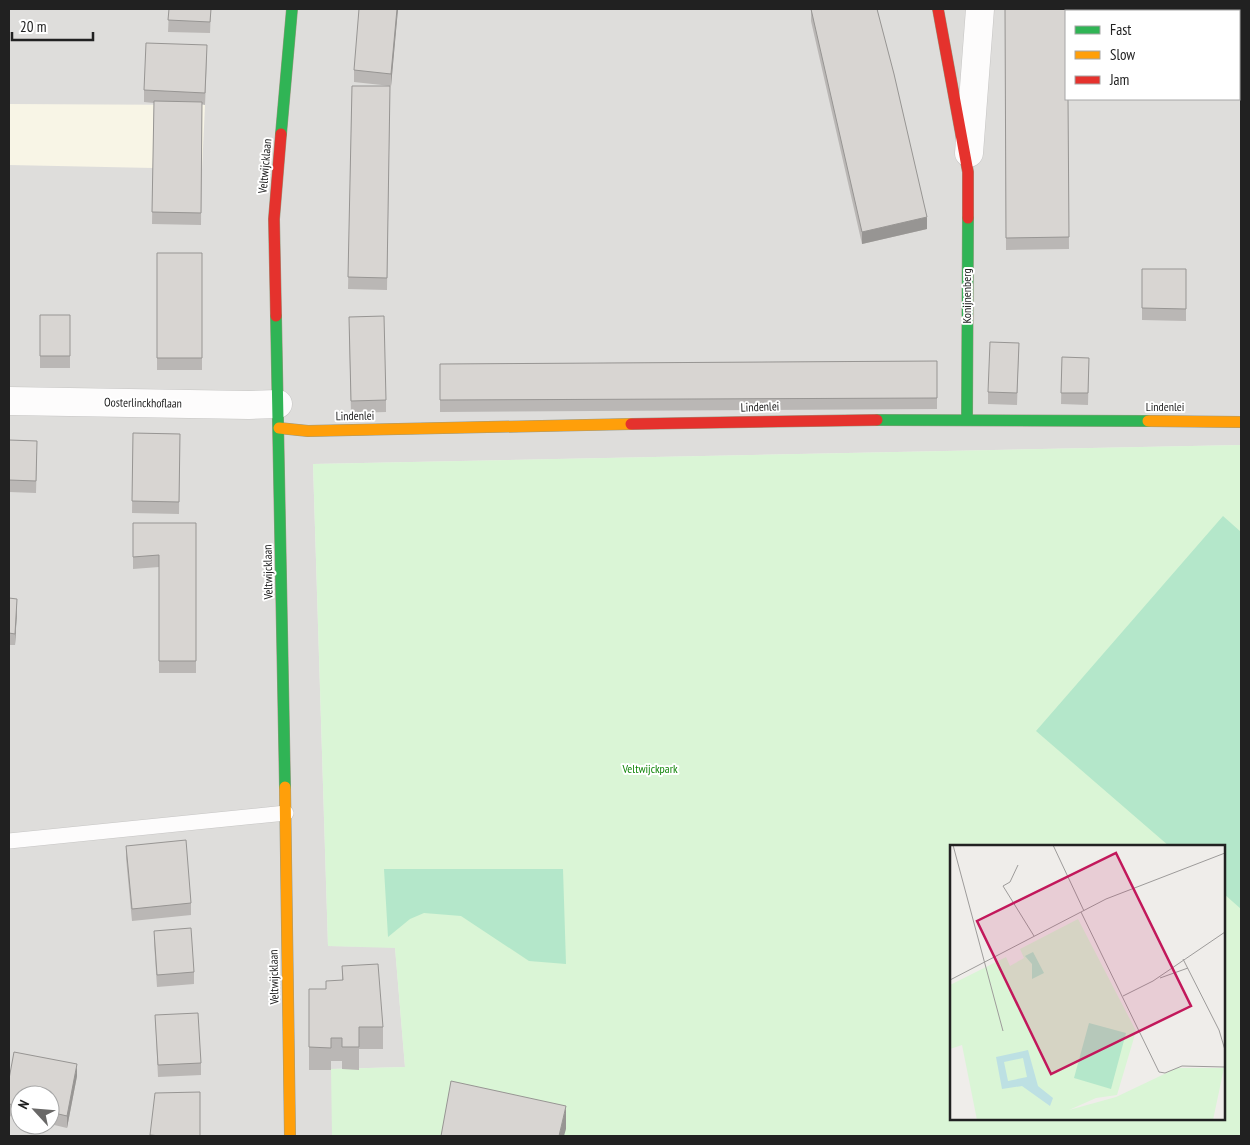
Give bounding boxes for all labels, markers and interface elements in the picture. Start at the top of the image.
scale bar [12,10,94,42]
legend [1065,10,1240,100]
text: 20 m [20,17,46,36]
text: Fast [1110,20,1131,39]
text: Slow [1110,45,1135,64]
text: Jam [1109,70,1129,89]
street label: Veltwijcklaan [255,138,274,195]
street label: Konijnenberg [959,268,974,324]
street label: Oosterlinckhoflaan [104,394,182,411]
street label: Lindenlei [740,398,780,415]
street label: Lindenlei [1146,399,1184,414]
street label: Lindenlei [336,408,374,423]
street label: Veltwijcklaan [260,544,275,601]
park label: Veltwijckpark [621,761,678,776]
inset map [950,845,1225,1120]
street label: Veltwijcklaan [266,949,281,1006]
north arrow [10,1085,60,1135]
text: N [14,1097,33,1112]

